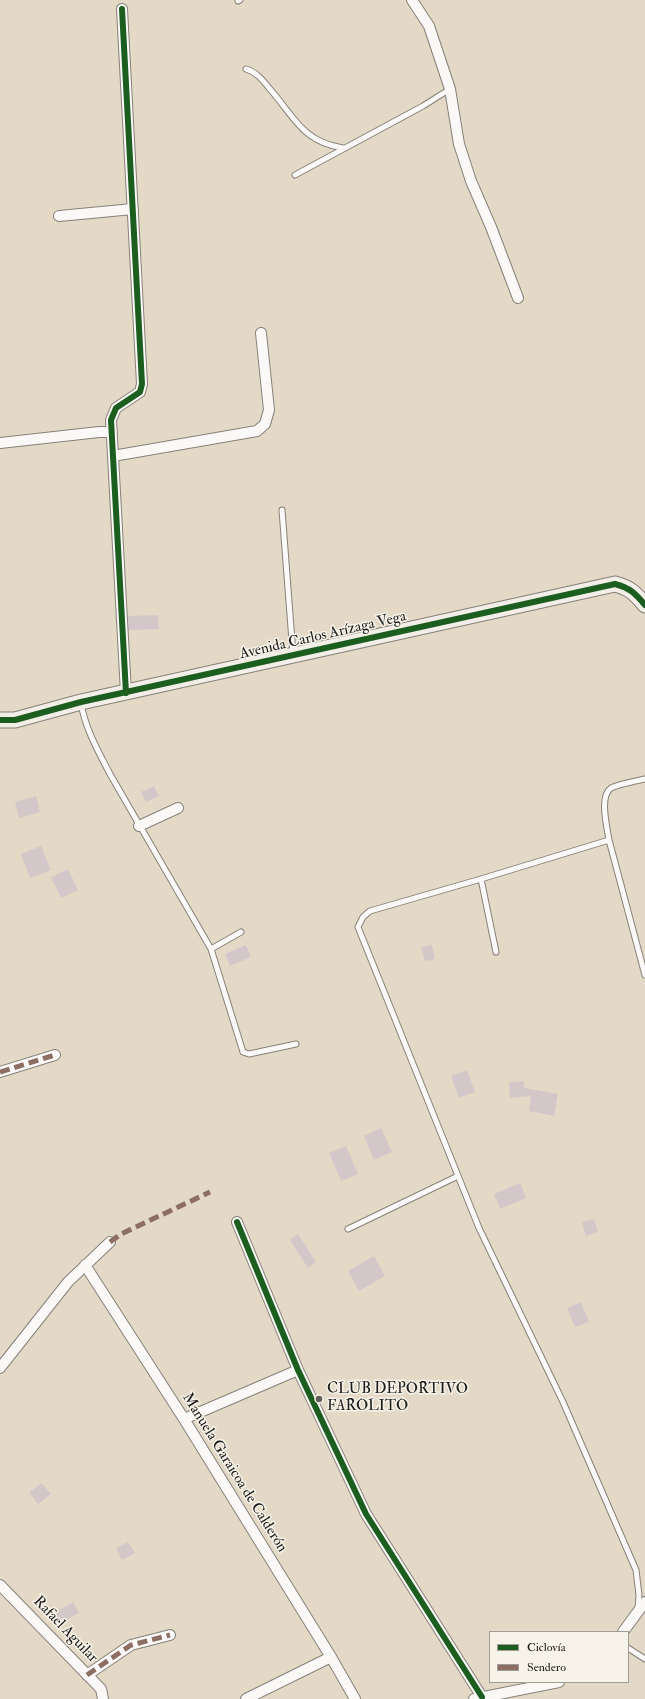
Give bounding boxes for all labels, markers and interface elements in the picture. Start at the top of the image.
street label: Avenida Carlos Arízaga Vega [238,608,408,664]
place label: CLUB DEPORTIVO FAROLITO [327,1381,468,1416]
street label: Manuela Garaicoa de Calderón [178,1390,290,1556]
marker: CLUB DEPORTIVO FAROLITO [314,1394,324,1404]
street label: Rafael Aguilar [29,1593,101,1667]
legend [489,1631,629,1683]
text: Ciclovía [527,1640,566,1655]
text: Sendero [527,1660,566,1675]

